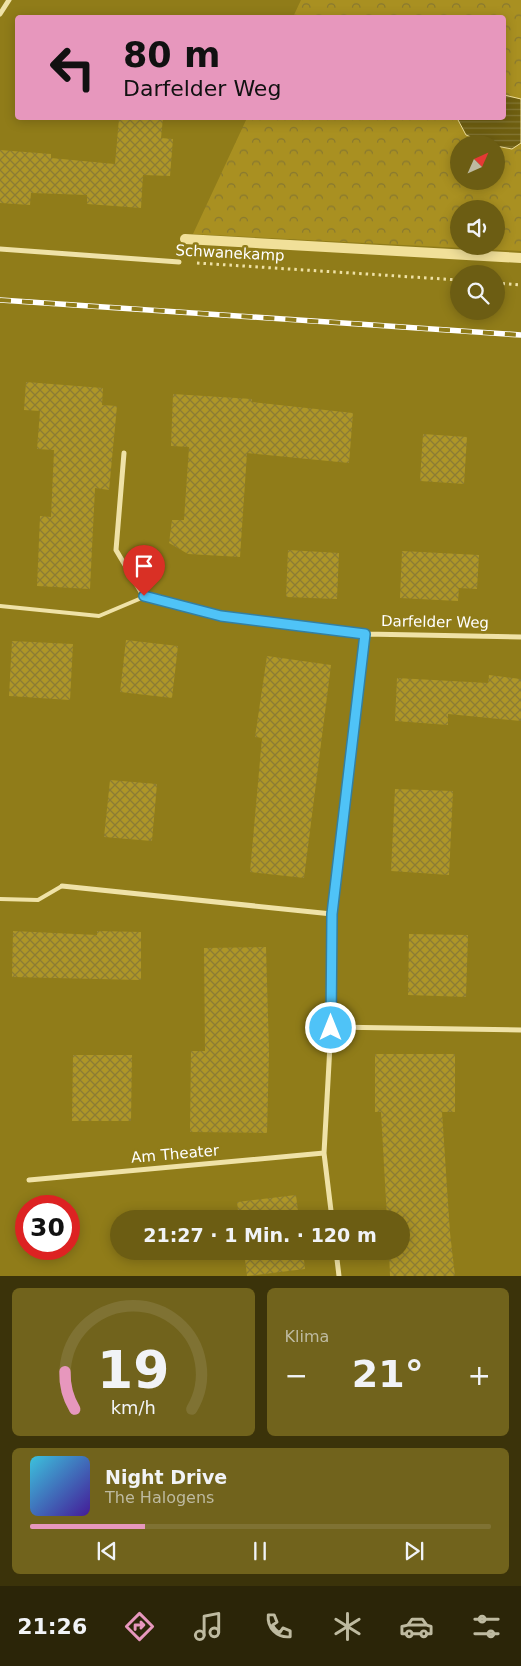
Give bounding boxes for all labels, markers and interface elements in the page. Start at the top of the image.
icon: left [40,35,105,100]
text: 80 m [123,35,220,75]
text: Darfelder Weg [123,76,281,101]
north arrow [450,135,505,190]
map controls [450,135,505,320]
button: sound [450,200,505,255]
street label: Schwanekamp [175,241,285,265]
button: search [450,265,505,320]
pin [123,545,165,596]
icon: arrive [130,552,158,580]
street label: Darfelder Weg [381,612,489,632]
position arrow [304,1001,356,1053]
street label: Am Theater [130,1141,220,1167]
speed limit sign: 30 [15,1195,80,1260]
text: 21:27 · 1 Min. · 120 m [143,1224,377,1246]
text: Klima [285,1327,329,1346]
text: 19 [97,1340,169,1400]
text: 21° [352,1352,424,1396]
text: − [285,1359,308,1392]
text: + [468,1359,491,1392]
text: km/h [111,1397,156,1418]
text: Night Drive [105,1466,227,1488]
text: The Halogens [105,1488,214,1507]
icon: previous [93,1537,121,1565]
icon: pause [246,1537,274,1565]
icon: next [400,1537,428,1565]
icon: directions [122,1609,157,1644]
icon: music [191,1609,226,1644]
icon: phone [261,1609,296,1644]
icon: climate [330,1609,365,1644]
icon: car [399,1609,434,1644]
icon: filters [469,1609,504,1644]
text: 21:26 [17,1614,87,1639]

